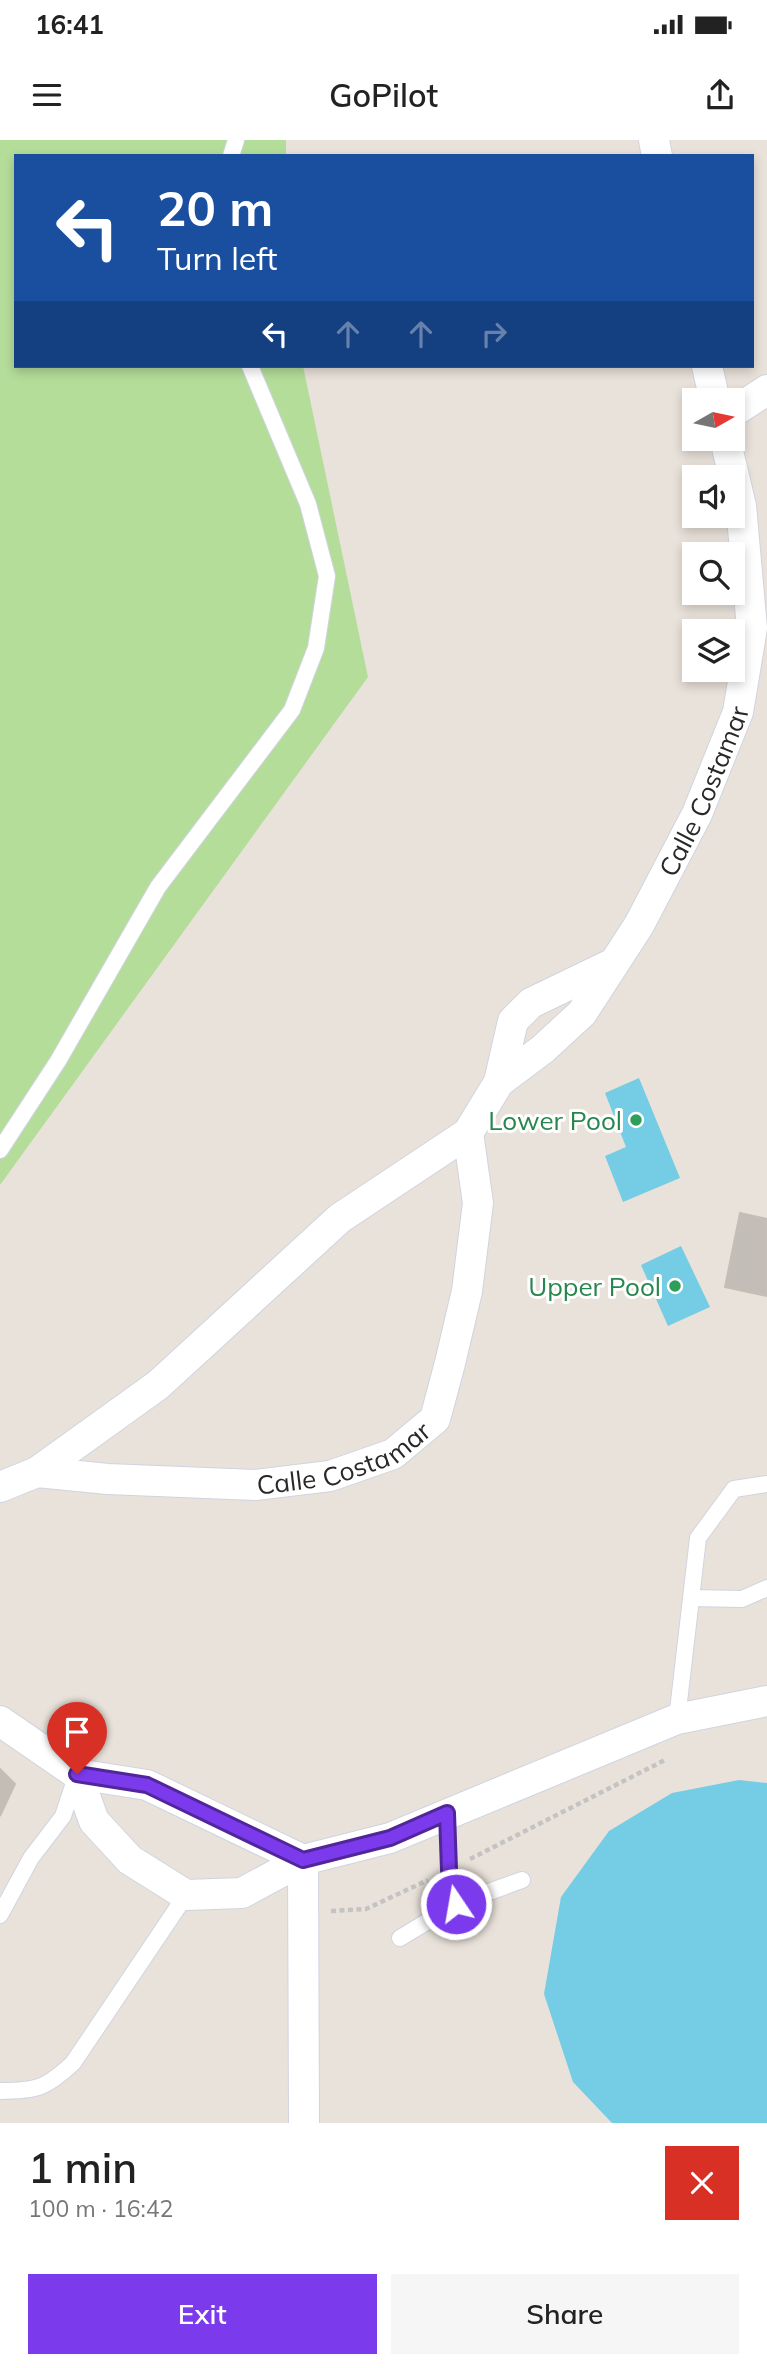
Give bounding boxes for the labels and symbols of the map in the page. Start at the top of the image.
north arrow [682,388,746,452]
street label: Calle Costamar [651,703,755,882]
place label: Lower Pool [488,1104,622,1137]
marker: Lower Pool [628,1112,644,1128]
place label: Upper Pool [528,1270,661,1303]
marker: Upper Pool [667,1278,683,1294]
street label: Calle Costamar [255,1413,437,1501]
pin [47,1702,107,1774]
position arrow [419,1867,493,1941]

